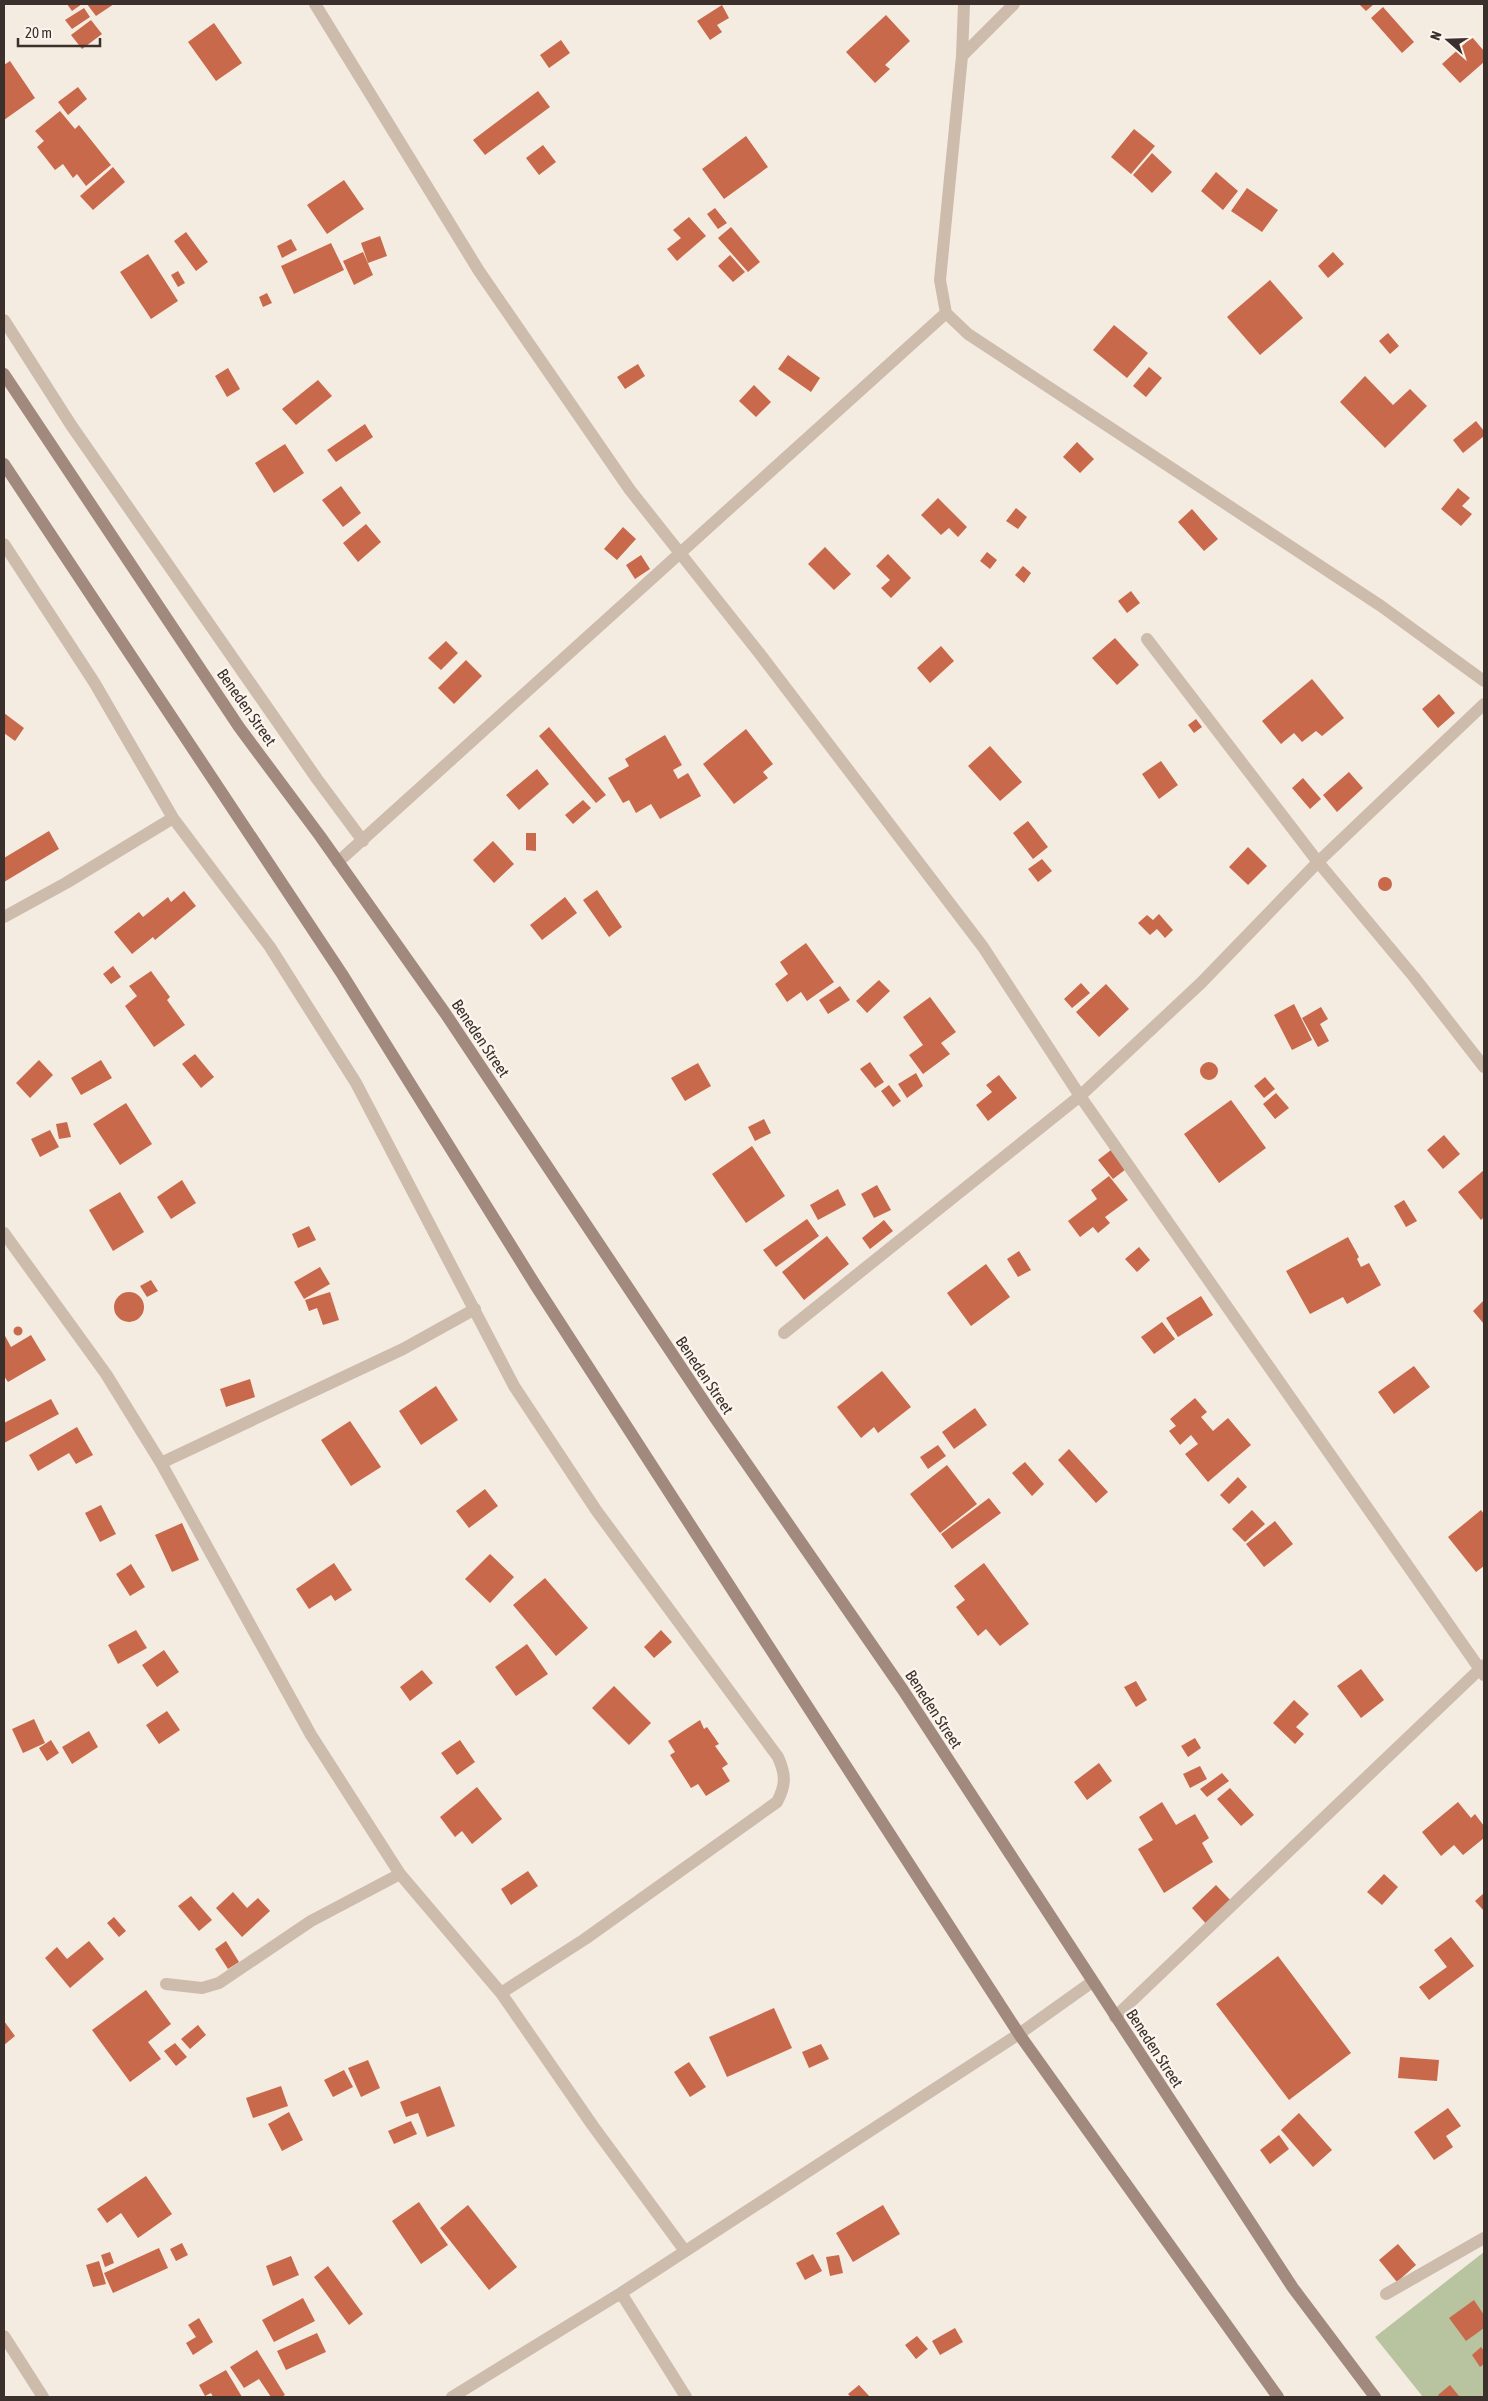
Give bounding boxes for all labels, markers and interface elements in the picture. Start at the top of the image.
scale bar [18,15,100,47]
north arrow [1423,15,1473,65]
text: 20 m [25,24,52,41]
text: N [1427,29,1445,42]
street label: Beneden Street [214,665,280,749]
street label: Beneden Street [448,996,514,1081]
street label: Beneden Street [672,1333,738,1418]
street label: Beneden Street [902,1666,966,1752]
street label: Beneden Street [1123,2005,1187,2091]

